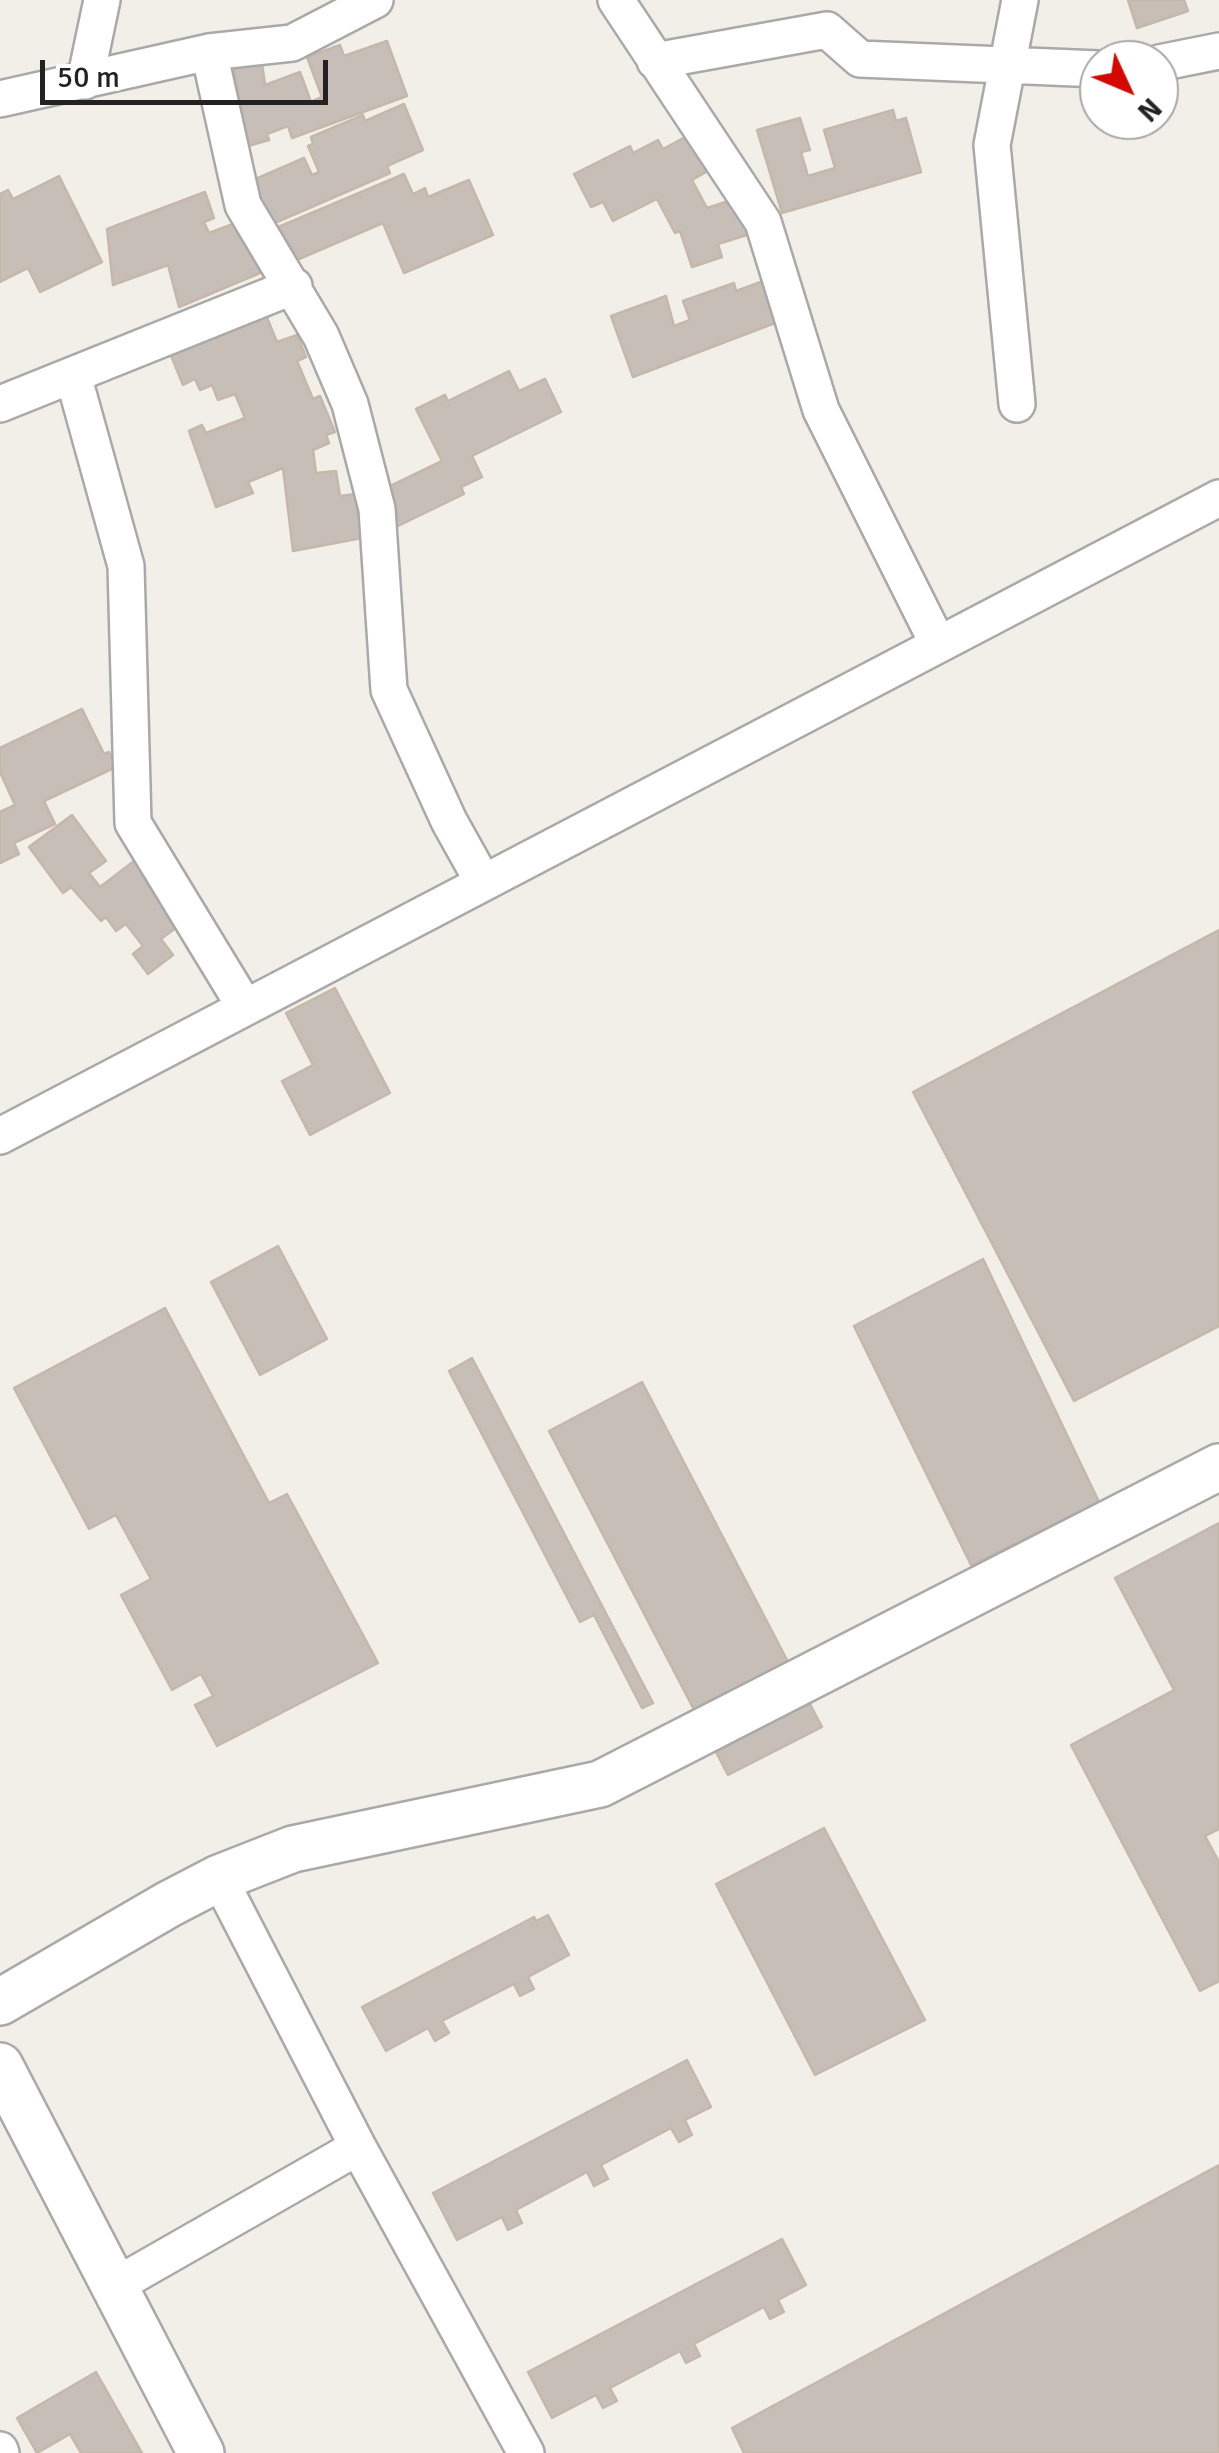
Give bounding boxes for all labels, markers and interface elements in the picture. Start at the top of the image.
scale bar [45,40,332,102]
north arrow [1079,40,1179,140]
text: 50 m [57,59,120,96]
text: N [1130,91,1168,128]

